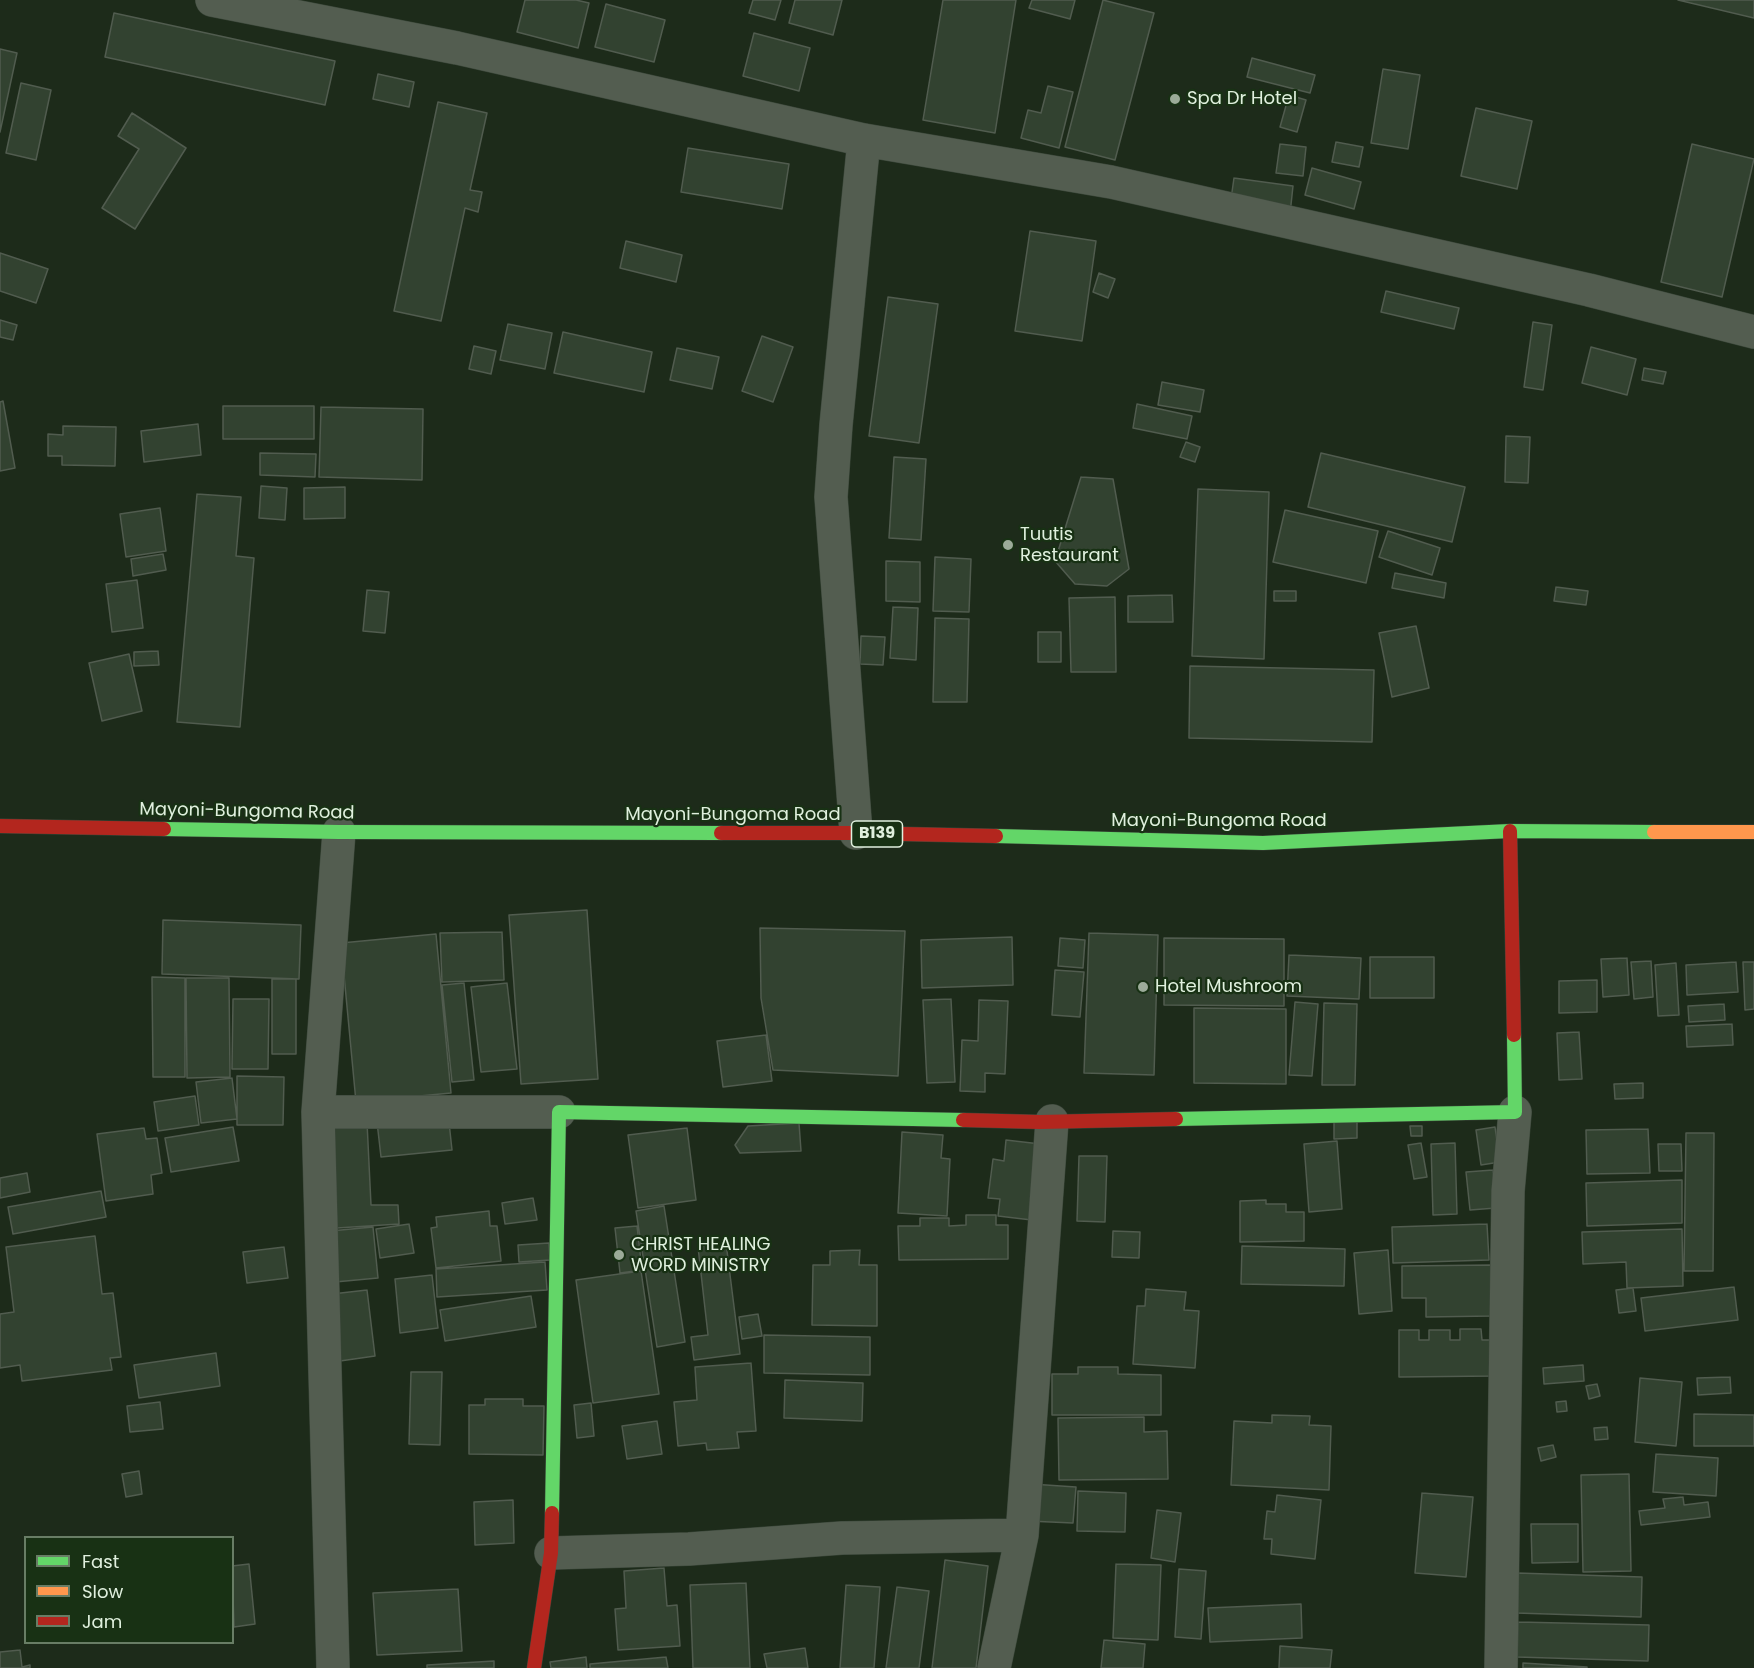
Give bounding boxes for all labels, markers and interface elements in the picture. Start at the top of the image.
place label: Spa Dr Hotel [1187,88,1297,110]
marker: Spa Dr Hotel [1168,92,1182,106]
place label: Tuutis Restaurant [1020,524,1119,566]
marker: Tuutis Restaurant [1001,538,1015,552]
street label: Mayoni-Bungoma Road [139,799,355,825]
street label: Mayoni-Bungoma Road [625,804,841,826]
street label: Mayoni-Bungoma Road [1111,810,1327,832]
road number: B139 [852,821,902,847]
place label: Hotel Mushroom [1155,976,1302,998]
marker: Hotel Mushroom [1136,980,1150,994]
place label: CHRIST HEALING WORD MINISTRY [631,1234,771,1276]
marker: CHRIST HEALING WORD MINISTRY [612,1248,626,1262]
legend [24,1536,234,1644]
text: Fast [82,1549,119,1574]
text: Slow [82,1579,123,1604]
text: Jam [82,1609,122,1634]

